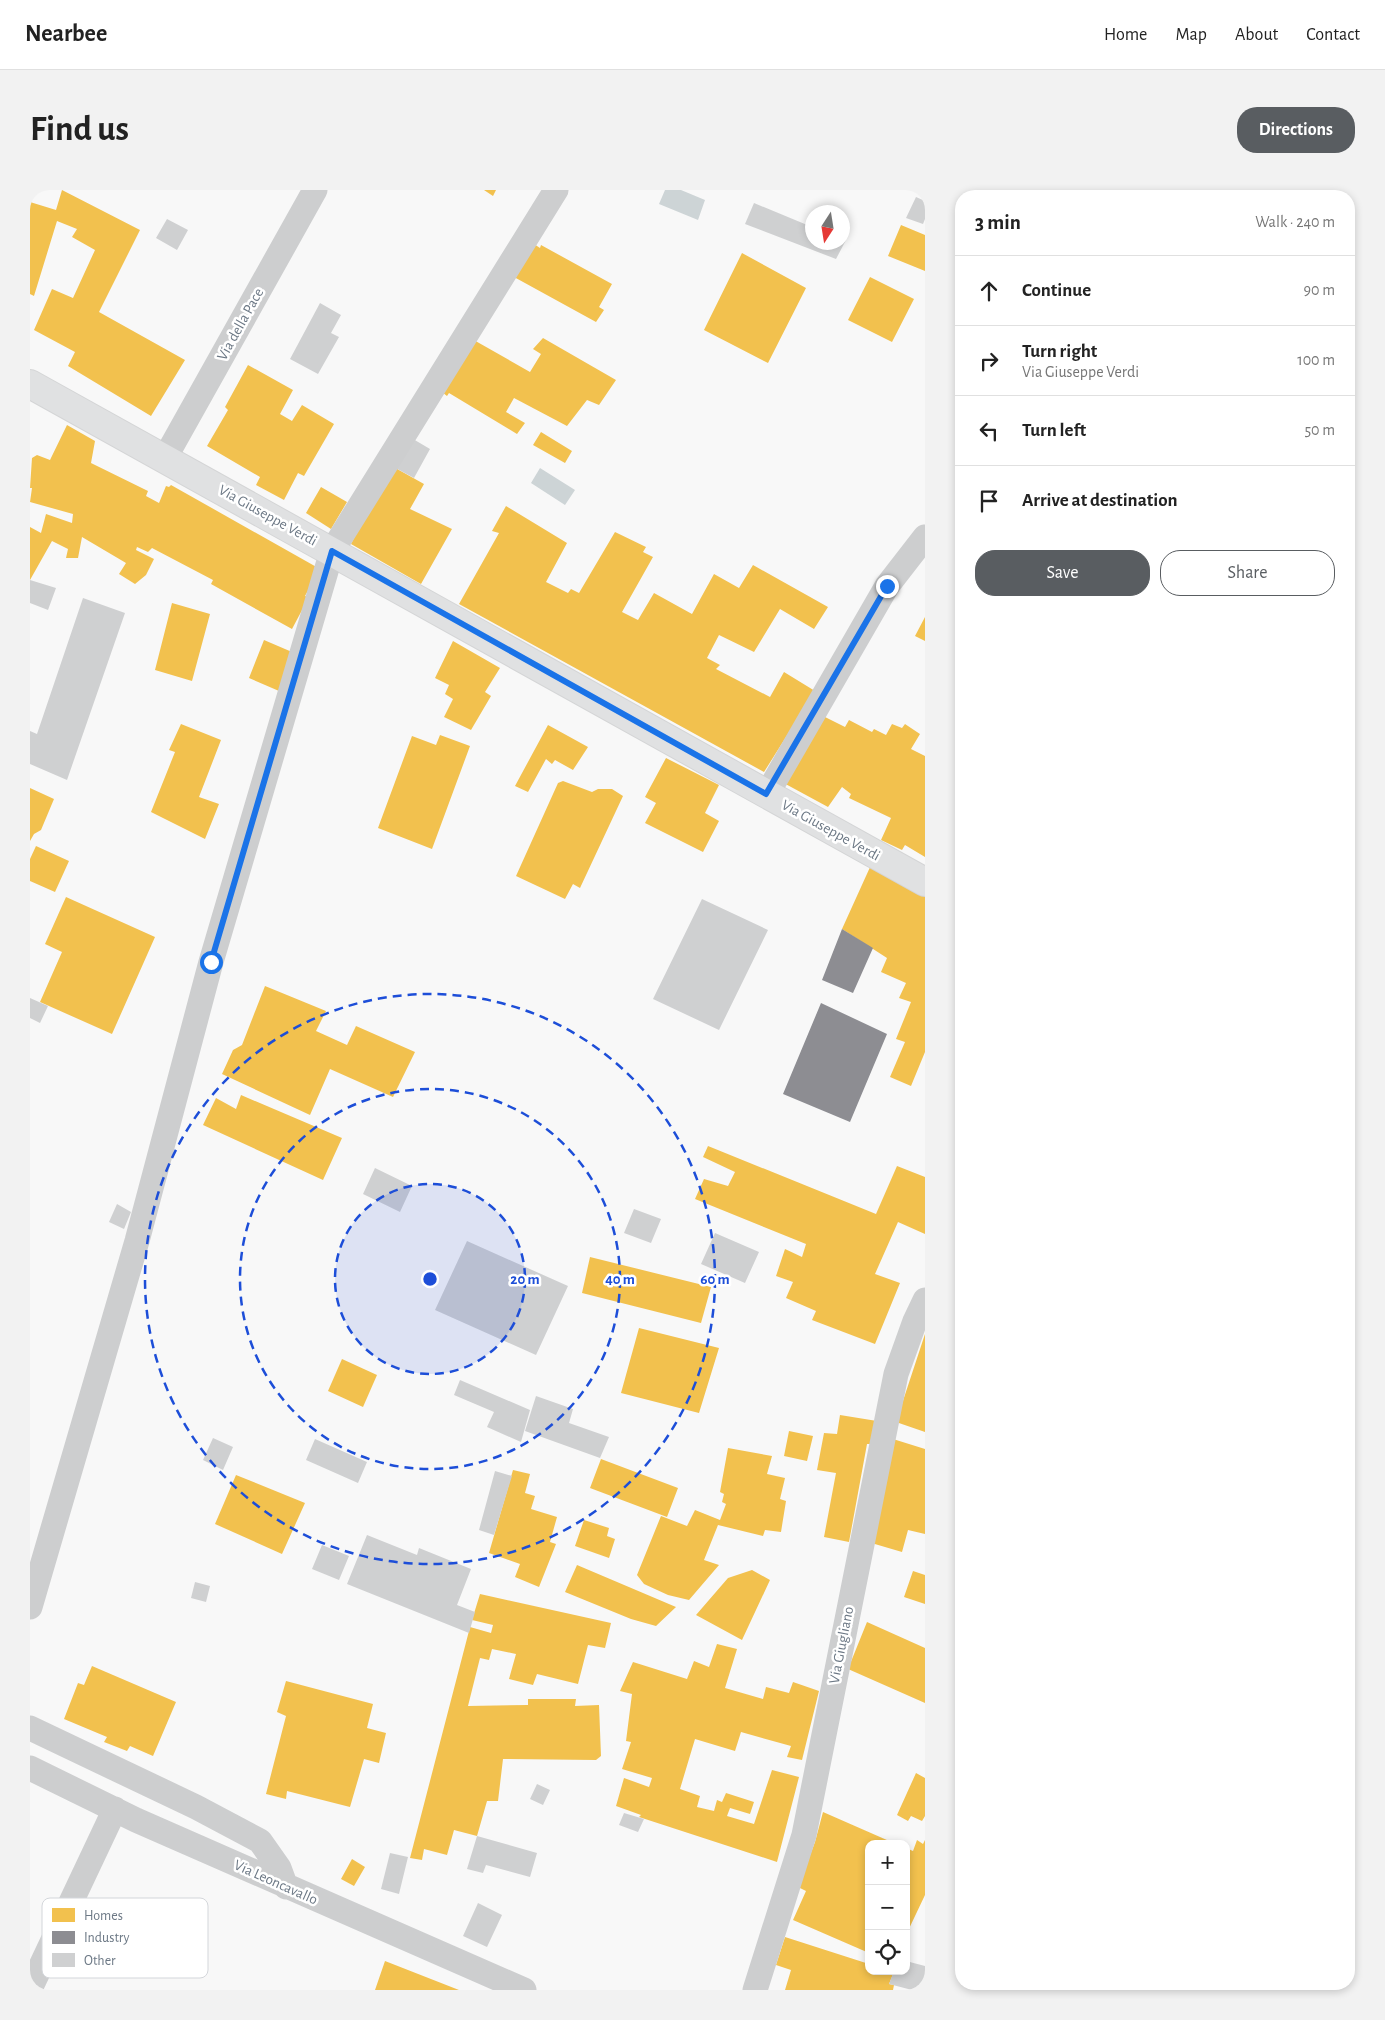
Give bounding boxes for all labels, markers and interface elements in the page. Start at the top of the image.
text: Nearbee [25,22,107,46]
text: Home [1104,26,1147,44]
text: Map [1175,26,1207,44]
text: About [1235,26,1278,44]
text: Contact [1306,26,1360,44]
button: Directions [1237,107,1355,153]
text: Find us [30,112,129,147]
north arrow [805,205,850,250]
text: 3 min [975,212,1021,233]
text: Walk · 240 m [1255,214,1335,230]
icon: ahead [975,277,1003,305]
text: Continue [1022,281,1091,300]
text: 90 m [1304,282,1335,298]
street label: Via della Pace [214,286,266,363]
text: Turn right [1022,342,1097,361]
icon: right [975,347,1003,375]
text: 100 m [1297,352,1335,368]
text: Via Giuseppe Verdi [1022,364,1139,380]
icon: left [975,417,1003,445]
text: Turn left [1022,421,1086,440]
text: 50 m [1304,422,1335,438]
street label: Via Giuseppe Verdi [216,482,319,549]
icon: arrive [975,487,1003,515]
text: Arrive at destination [1022,491,1178,510]
button: Save [975,550,1150,596]
button: Share [1160,550,1335,596]
route end [876,575,899,598]
street label: Via Giuseppe Verdi [779,797,882,864]
route start [200,951,223,974]
centre of rings [421,1270,439,1288]
text: 20 m [510,1272,540,1287]
text: 40 m [605,1272,635,1287]
text: 60 m [700,1272,730,1287]
street label: Via Giugliano [827,1605,856,1685]
map controls [865,1840,910,1975]
button: + [865,1840,910,1885]
street label: Via Leoncavallo [232,1857,320,1908]
button: − [865,1885,910,1930]
legend [42,1898,208,1978]
text: Homes [84,1909,123,1923]
button: locate [865,1930,910,1975]
text: Industry [84,1931,130,1945]
text: Other [84,1954,116,1968]

